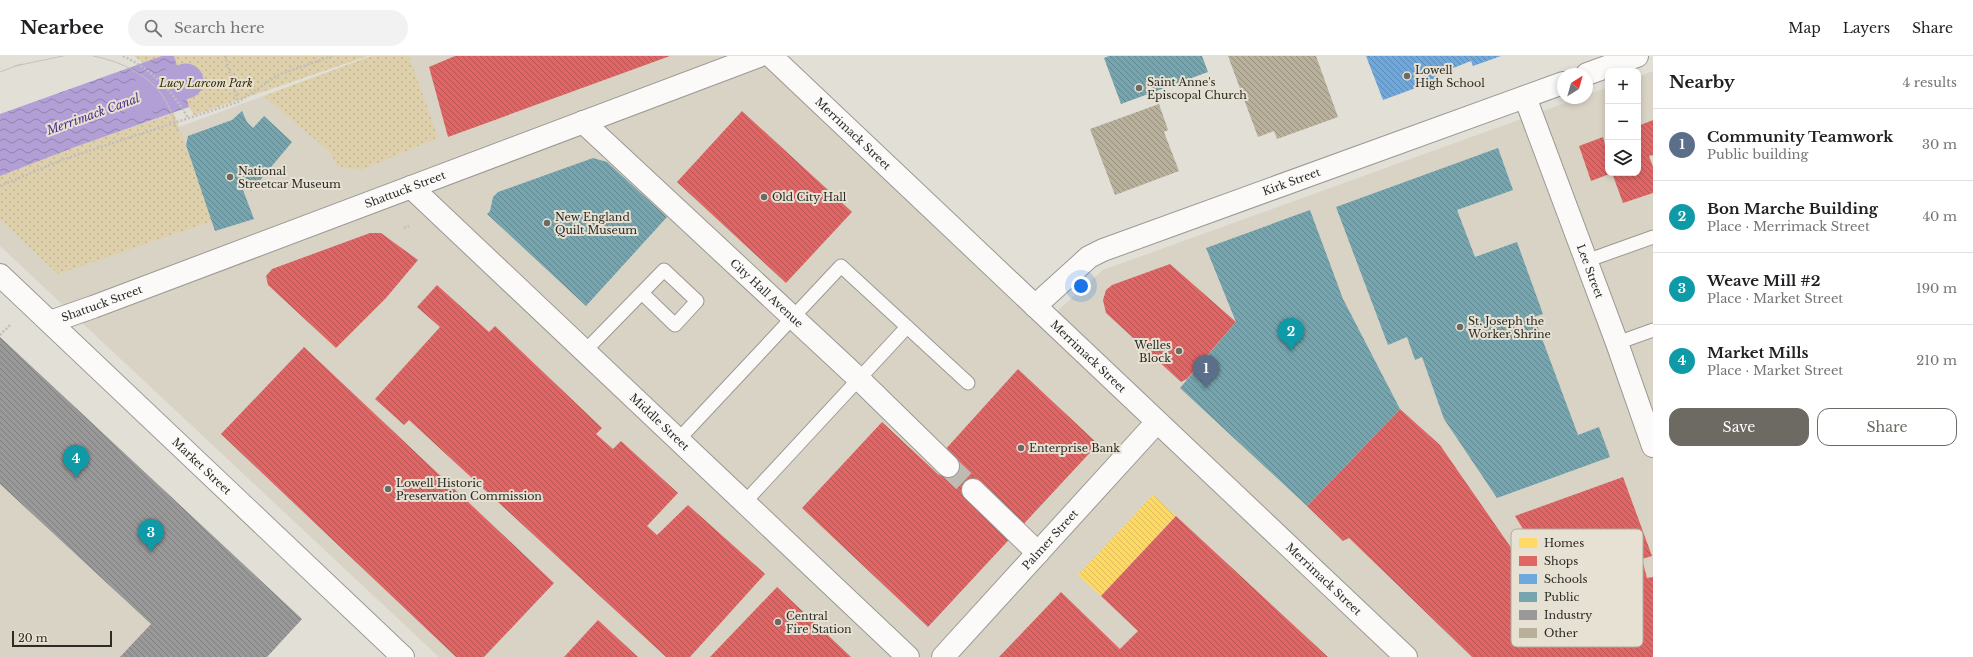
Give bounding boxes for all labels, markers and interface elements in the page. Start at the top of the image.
search box [128,10,408,46]
text: Nearbee [20,16,104,39]
icon: search [142,17,164,39]
text: Search here [174,18,265,37]
text: Map [1788,19,1821,37]
text: Layers [1843,19,1890,37]
text: Share [1912,19,1953,37]
place label: Lowell High School [1415,63,1485,90]
north arrow [1557,68,1593,104]
map controls [1605,68,1641,176]
button: + [1605,68,1641,104]
marker: Lowell High School [1402,71,1412,81]
text: Nearby [1669,72,1735,93]
text: 4 results [1903,74,1957,91]
place label: Saint Anne's Episcopal Church [1147,75,1247,102]
park label: Lucy Larcom Park [158,76,253,90]
marker: Saint Anne's Episcopal Church [1134,83,1144,93]
water label: Merrimack Canal [43,90,142,138]
street label: Merrimack Street [812,95,894,173]
button: − [1605,104,1641,140]
text: Community Teamwork [1707,127,1893,146]
text: 1 [1679,136,1685,153]
text: 30 m [1922,136,1957,153]
button: layers [1605,140,1641,176]
text: Public building [1707,146,1808,163]
place label: National Streetcar Museum [238,164,341,191]
street label: Kirk Street [1261,164,1323,199]
street label: Shattuck Street [363,168,448,211]
marker: National Streetcar Museum [225,172,235,182]
place label: Old City Hall [772,190,847,204]
marker: Old City Hall [759,192,769,202]
text: Bon Marche Building [1707,199,1878,218]
text: 2 [1678,208,1686,225]
text: 40 m [1922,208,1957,225]
place label: New England Quilt Museum [555,210,637,237]
marker: New England Quilt Museum [542,218,552,228]
text: Place · Merrimack Street [1707,218,1870,235]
street label: Lee Street [1574,242,1607,301]
street label: City Hall Avenue [727,256,806,330]
text: Weave Mill #2 [1707,271,1821,290]
your location [1071,276,1091,296]
text: 3 [1678,280,1686,297]
text: 190 m [1916,280,1957,297]
street label: Shattuck Street [59,282,145,325]
text: Place · Market Street [1707,290,1843,307]
place label: St. Joseph the Worker Shrine [1467,314,1551,341]
street label: Merrimack Street [1048,317,1130,396]
pin: 2 [1278,318,1304,351]
marker: St. Joseph the Worker Shrine [1455,322,1465,332]
place label: Welles Block [1133,338,1171,365]
text: Market Mills [1707,343,1809,362]
marker: Welles Block [1174,346,1184,356]
text: 4 [1678,352,1686,369]
text: 210 m [1916,352,1957,369]
pin: 1 [1193,355,1219,388]
text: Place · Market Street [1707,362,1843,379]
street label: Middle Street [627,390,693,454]
button: Save [1669,408,1809,446]
button: Share [1817,408,1957,446]
street label: Market Street [169,435,235,498]
place label: Enterprise Bank [1029,441,1120,455]
marker: Enterprise Bank [1016,443,1026,453]
pin: 4 [63,445,89,478]
place label: Lowell Historic Preservation Commission [396,476,542,503]
marker: Lowell Historic Preservation Commission [383,484,393,494]
street label: Palmer Street [1019,506,1082,572]
pin: 3 [138,519,164,552]
legend [1511,529,1643,647]
text: Homes [1544,536,1584,550]
street label: Merrimack Street [1283,540,1365,619]
text: Shops [1544,554,1578,568]
text: Schools [1544,572,1588,586]
text: Public [1544,590,1579,604]
text: Industry [1544,608,1592,622]
place label: Central Fire Station [786,609,852,636]
marker: Central Fire Station [773,617,783,627]
text: Other [1544,626,1578,640]
scale bar [12,629,112,648]
text: 20 m [18,631,48,645]

